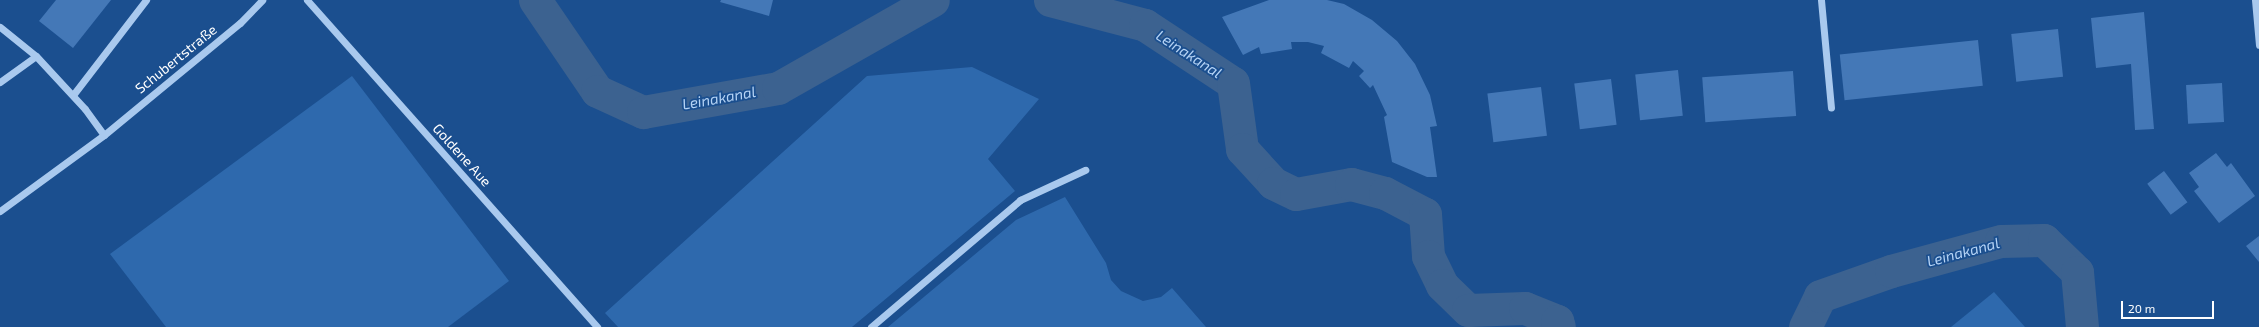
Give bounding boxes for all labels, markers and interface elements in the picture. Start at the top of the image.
street label: Schubertstraße [132,21,220,97]
water label: Leinakanal [1153,26,1225,82]
water label: Leinakanal [681,83,757,113]
street label: Goldene Aue [429,120,495,190]
water label: Leinakanal [1925,234,2001,270]
scale bar [2123,293,2216,319]
text: 20 m [2128,301,2155,315]

